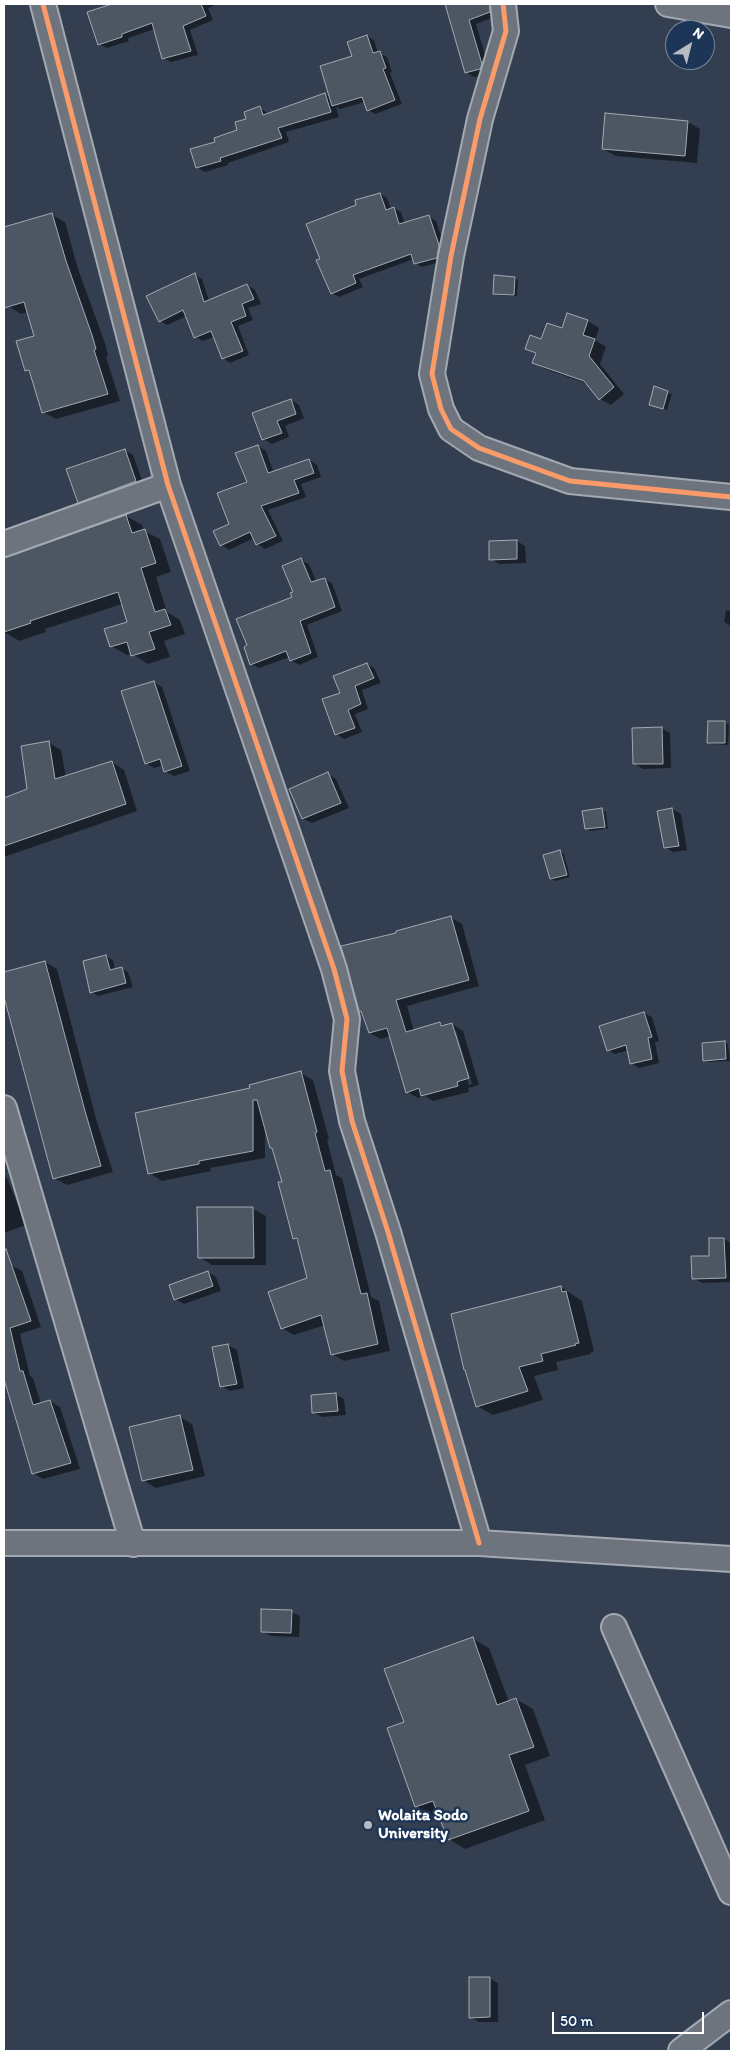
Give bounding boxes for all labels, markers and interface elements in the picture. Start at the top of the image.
north arrow [665,20,715,70]
text: N [690,24,707,43]
place label: Wolaita Sodo University [378,1806,468,1844]
marker: Wolaita Sodo University [362,1819,374,1831]
scale bar [555,2002,708,2034]
text: 50 m [560,2012,593,2030]

